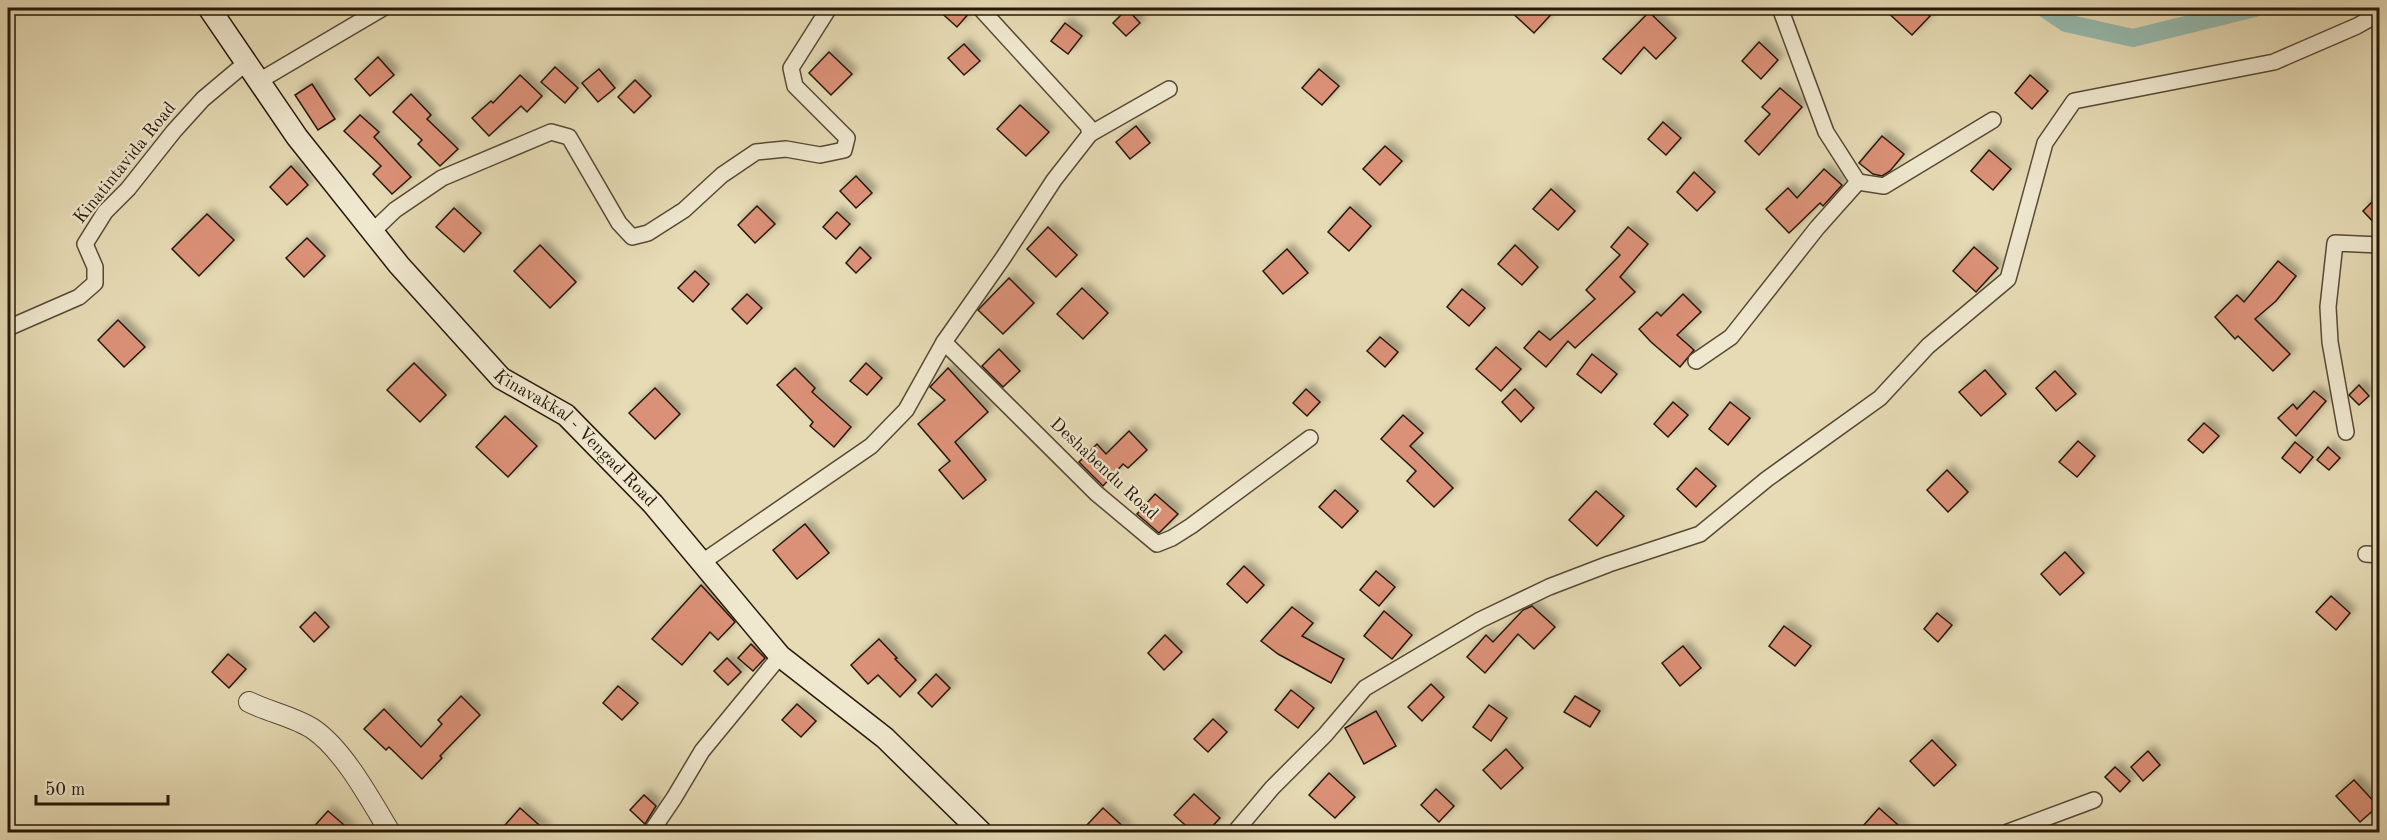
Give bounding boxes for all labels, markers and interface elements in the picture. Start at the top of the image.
street label: Kinatintavida Road [71,99,179,227]
street label: Kinavakkal - Vengad Road [489,366,660,510]
street label: Deshabendu Road [1047,415,1161,523]
scale bar [36,768,168,806]
text: 50 m [45,781,85,799]

